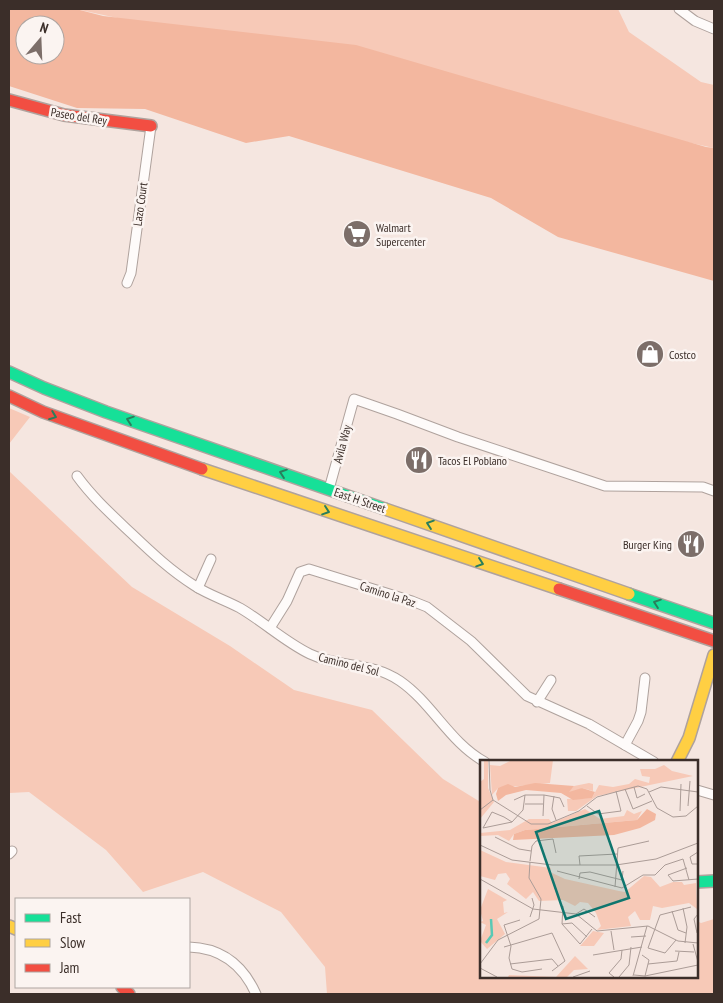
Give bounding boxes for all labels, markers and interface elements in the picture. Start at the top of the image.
north arrow [15,15,65,65]
text: N [38,18,51,37]
street label: Paseo del Rey [50,104,109,128]
street label: Lazo Court [130,181,151,227]
supermarket icon: Walmart Supercenter [342,219,372,249]
place label: Walmart Supercenter [376,220,426,249]
shop icon: Costco [635,339,665,369]
place label: Costco [669,347,696,362]
one-way arrow [49,410,57,420]
one-way arrow [126,416,135,426]
street label: Avila Way [330,423,354,465]
restaurant icon: Tacos El Poblano [404,445,434,475]
place label: Tacos El Poblano [438,453,507,468]
one-way arrow [280,469,288,479]
street label: East H Street [332,484,388,516]
one-way arrow [321,505,329,515]
one-way arrow [426,520,434,530]
restaurant icon: Burger King [676,529,706,559]
place label: Burger King [623,537,672,552]
one-way arrow [475,557,483,567]
street label: Camino la Paz [358,578,418,610]
one-way arrow [653,599,662,609]
street label: Camino del Sol [317,649,381,679]
inset map [480,760,698,978]
legend [15,898,190,988]
text: Fast [60,908,81,927]
text: Slow [60,933,85,952]
text: Jam [59,958,79,977]

